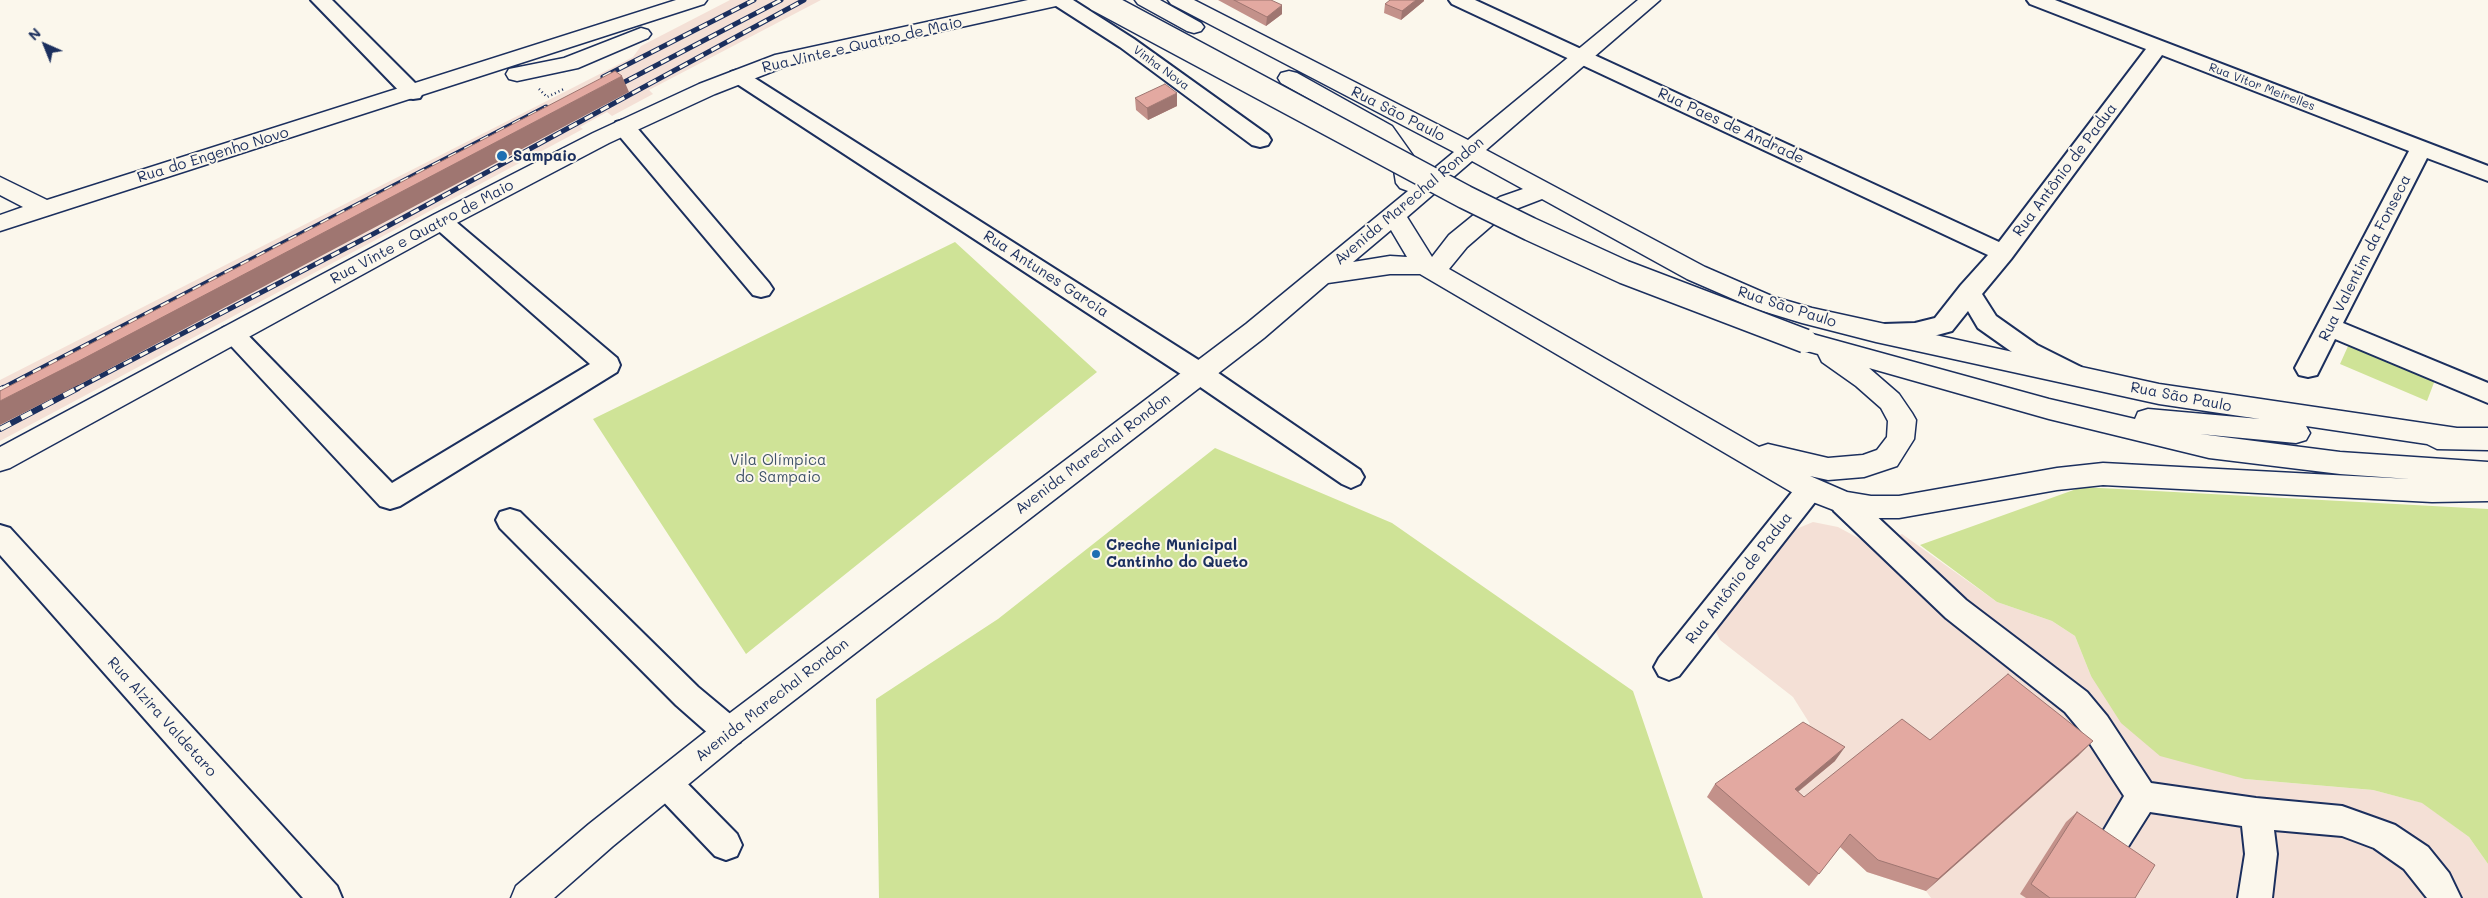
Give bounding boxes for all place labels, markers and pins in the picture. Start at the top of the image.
place label: Sampaio [513,147,576,165]
marker: Sampaio [495,149,509,163]
place label: Creche Municipal Cantinho do Queto [1106,536,1248,571]
marker: Creche Municipal Cantinho do Queto [1090,548,1102,560]

